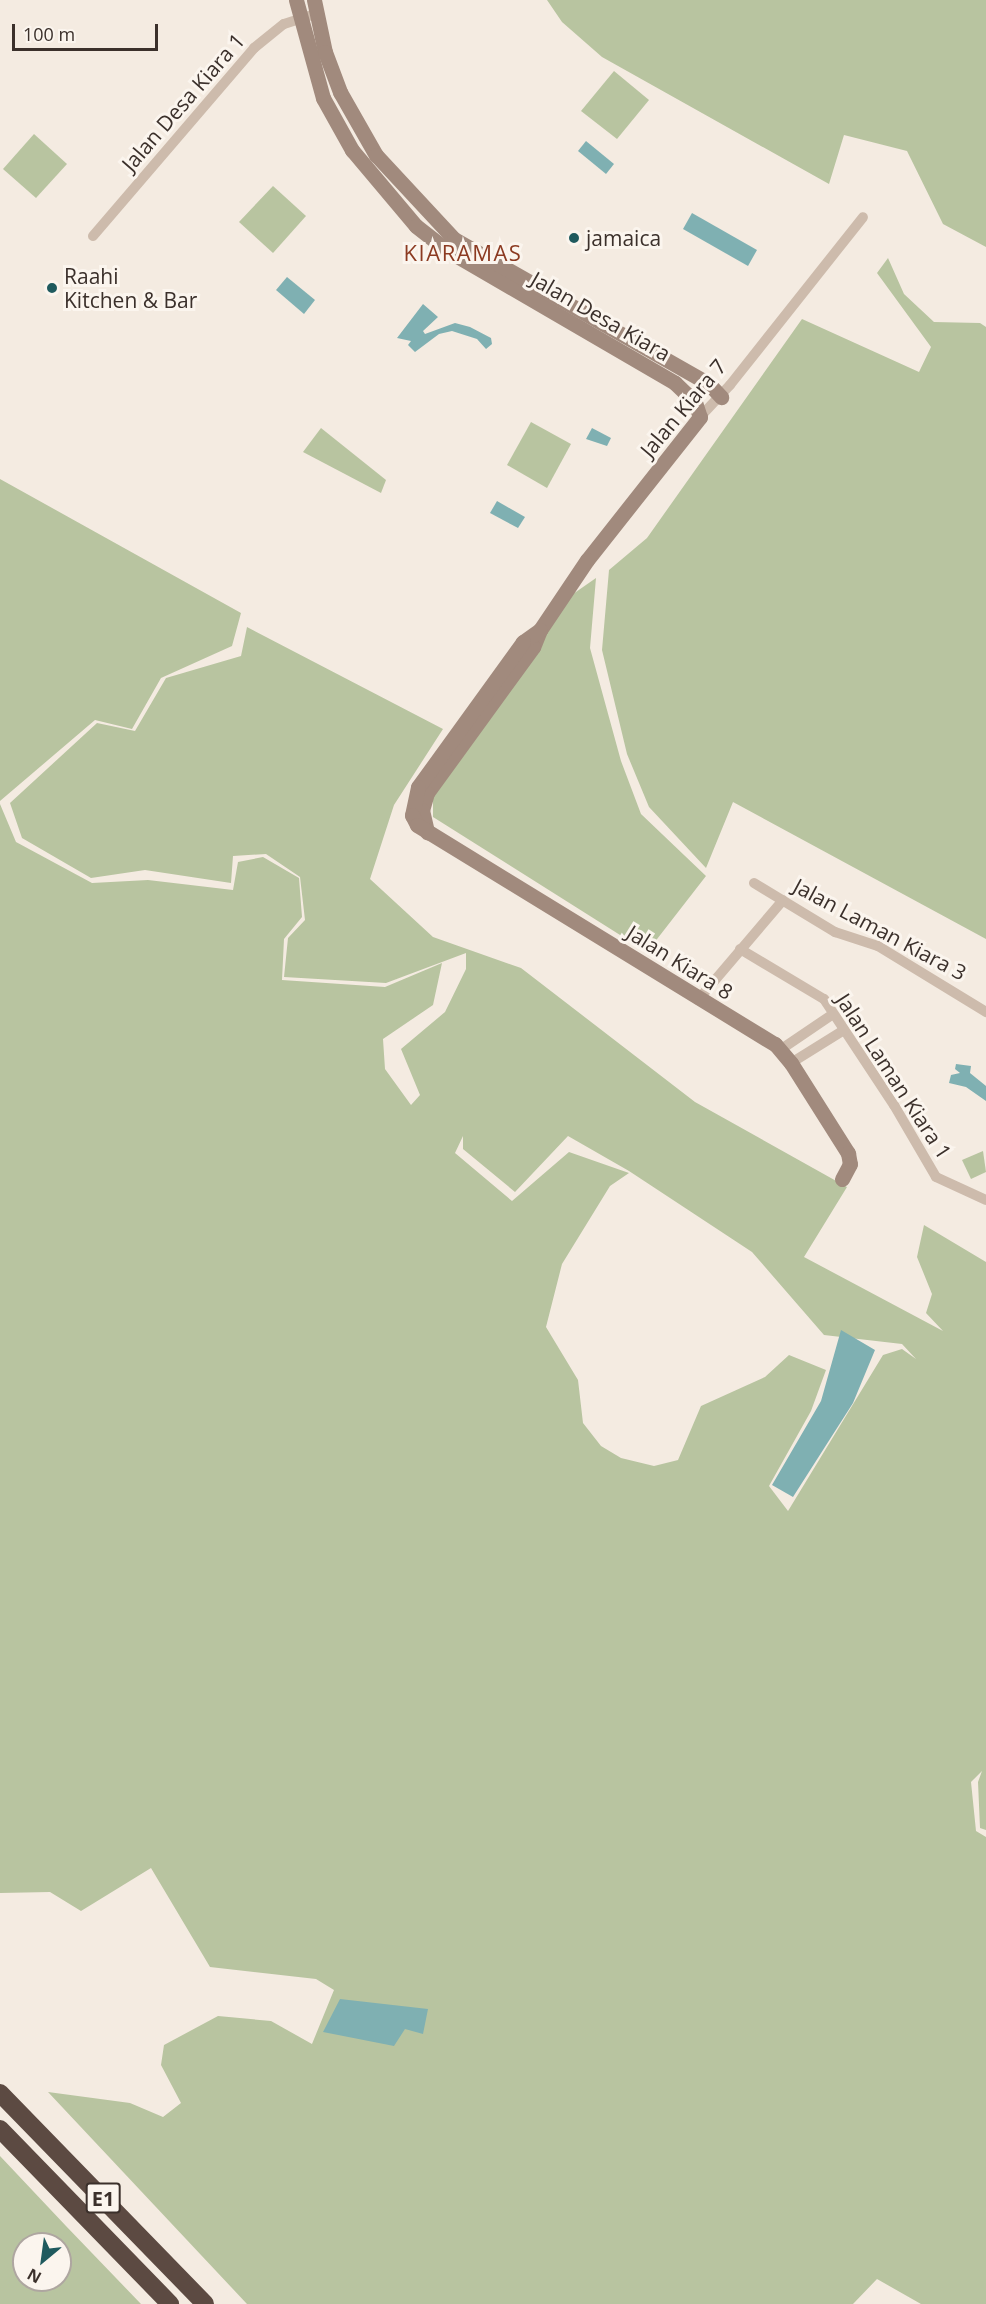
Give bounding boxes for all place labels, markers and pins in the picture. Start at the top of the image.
place label: jamaica [586,225,661,251]
marker: jamaica [567,231,581,245]
place label: Raahi Kitchen & Bar [64,263,197,313]
marker: Raahi Kitchen & Bar [45,281,59,295]

